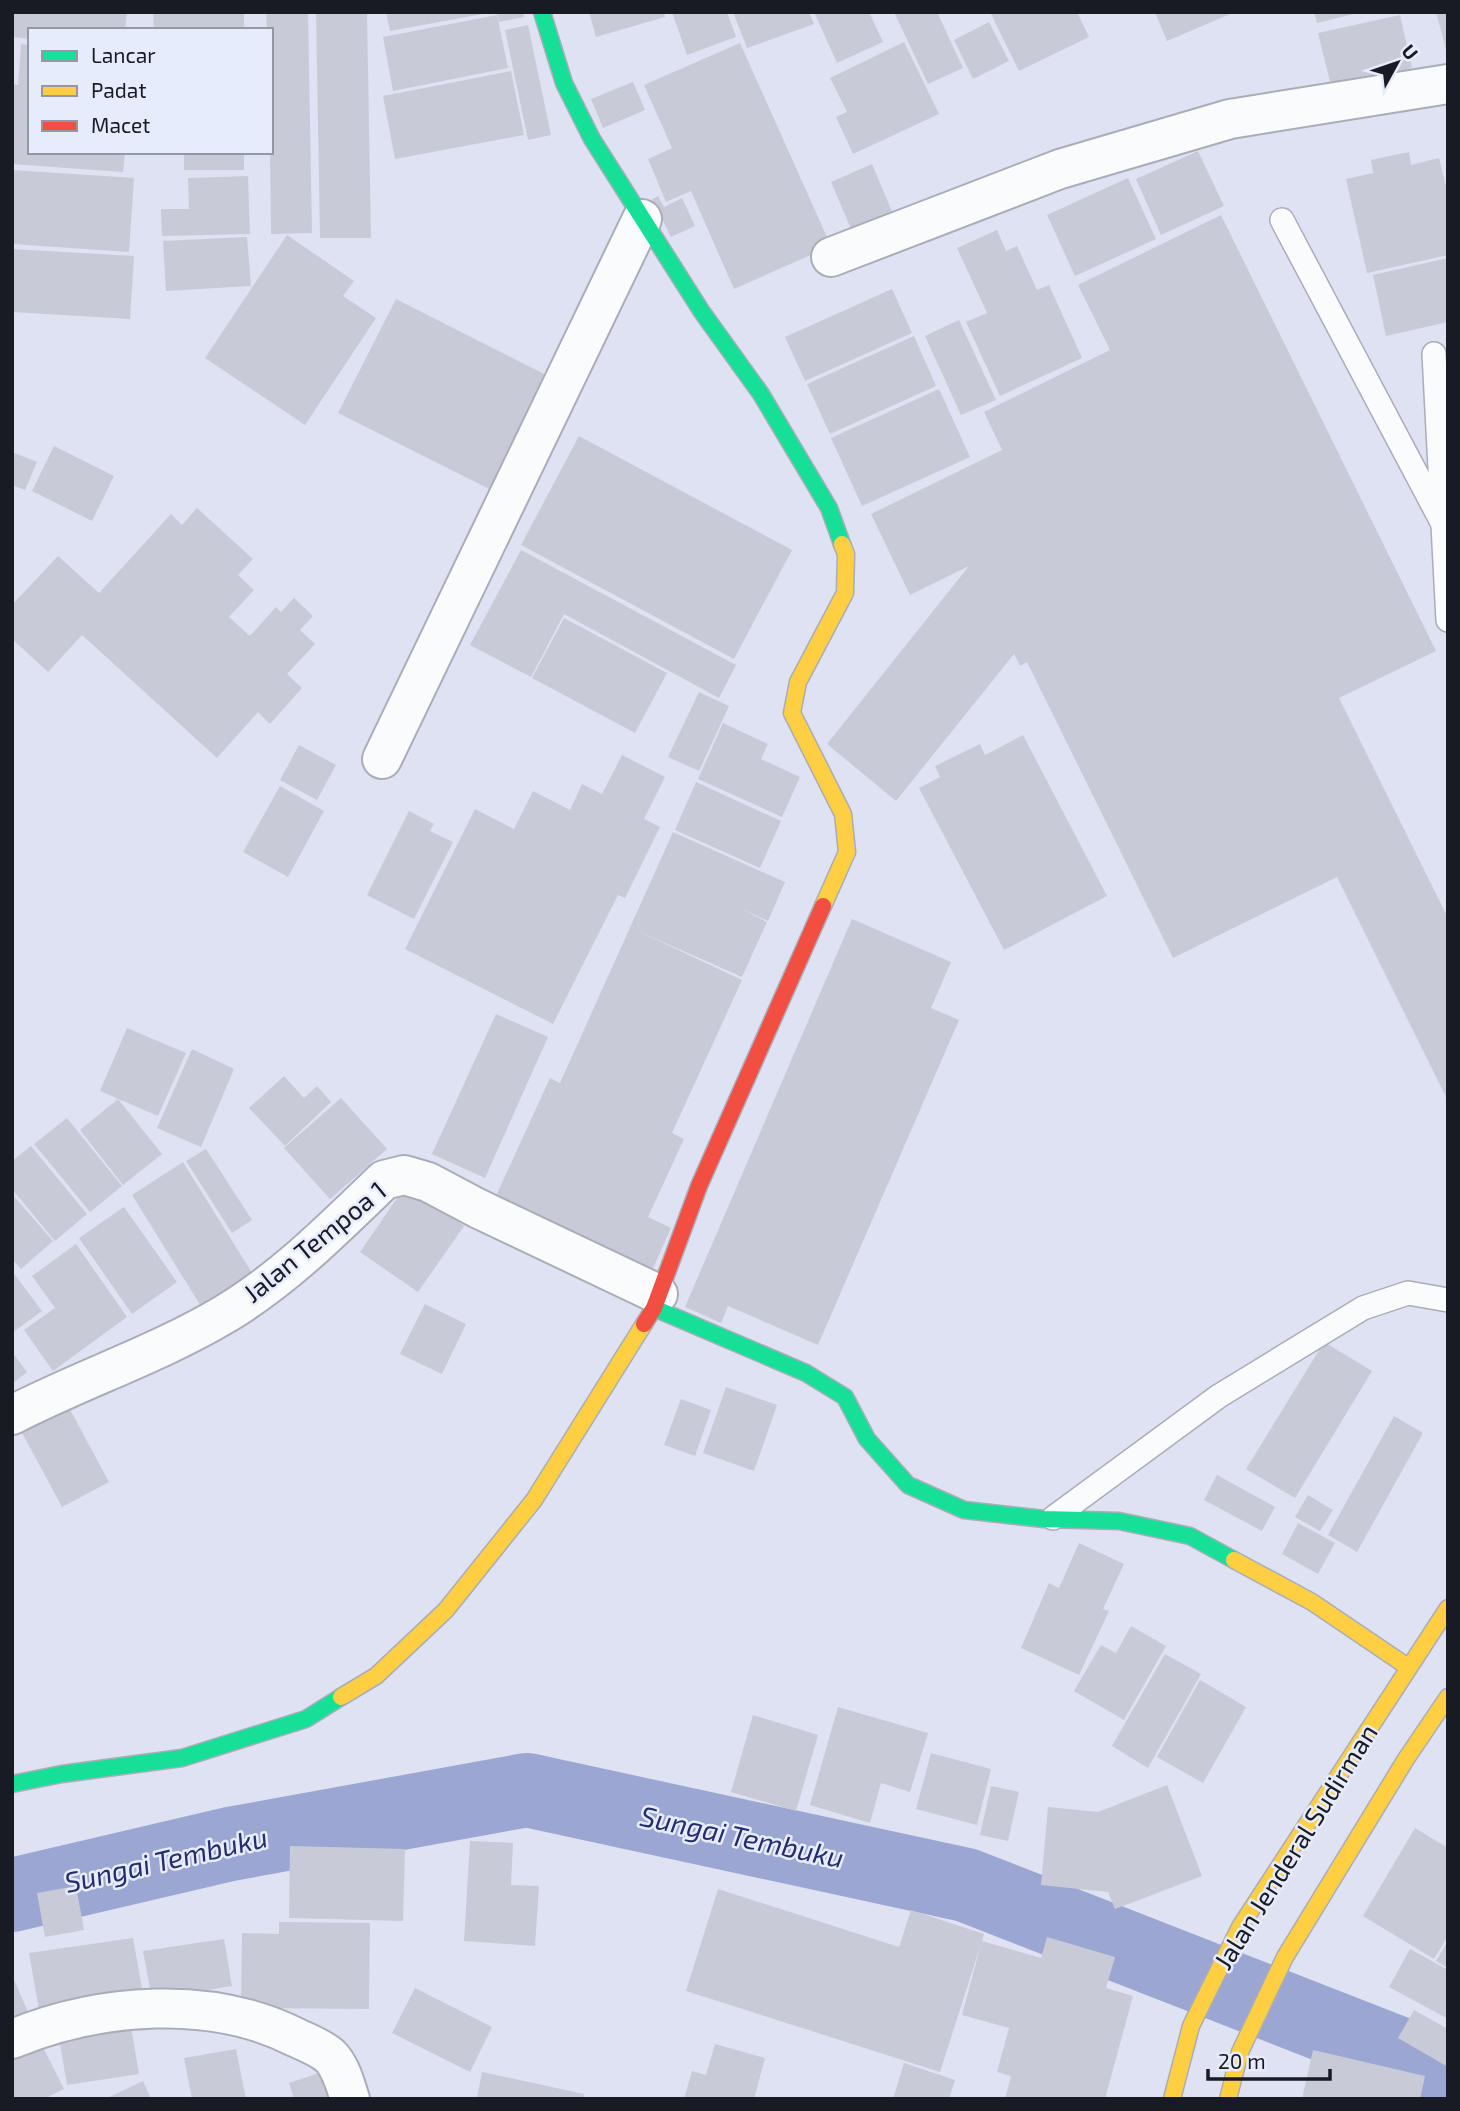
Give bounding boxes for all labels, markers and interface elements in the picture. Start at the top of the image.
legend [28,28,273,154]
north arrow [1362,28,1432,98]
text: U [1397,39,1423,64]
text: Lancar [91,42,156,67]
text: Padat [91,77,146,102]
text: Macet [91,112,150,137]
street label: Jalan Tempoa 1 [236,1174,392,1308]
street label: Jalan Jenderal Sudirman [1207,1718,1383,1974]
water label: Sungai Tembuku [637,1798,847,1874]
water label: Sungai Tembuku [61,1819,271,1899]
scale bar [1208,2038,1330,2082]
text: 20 m [1218,2048,1266,2073]

